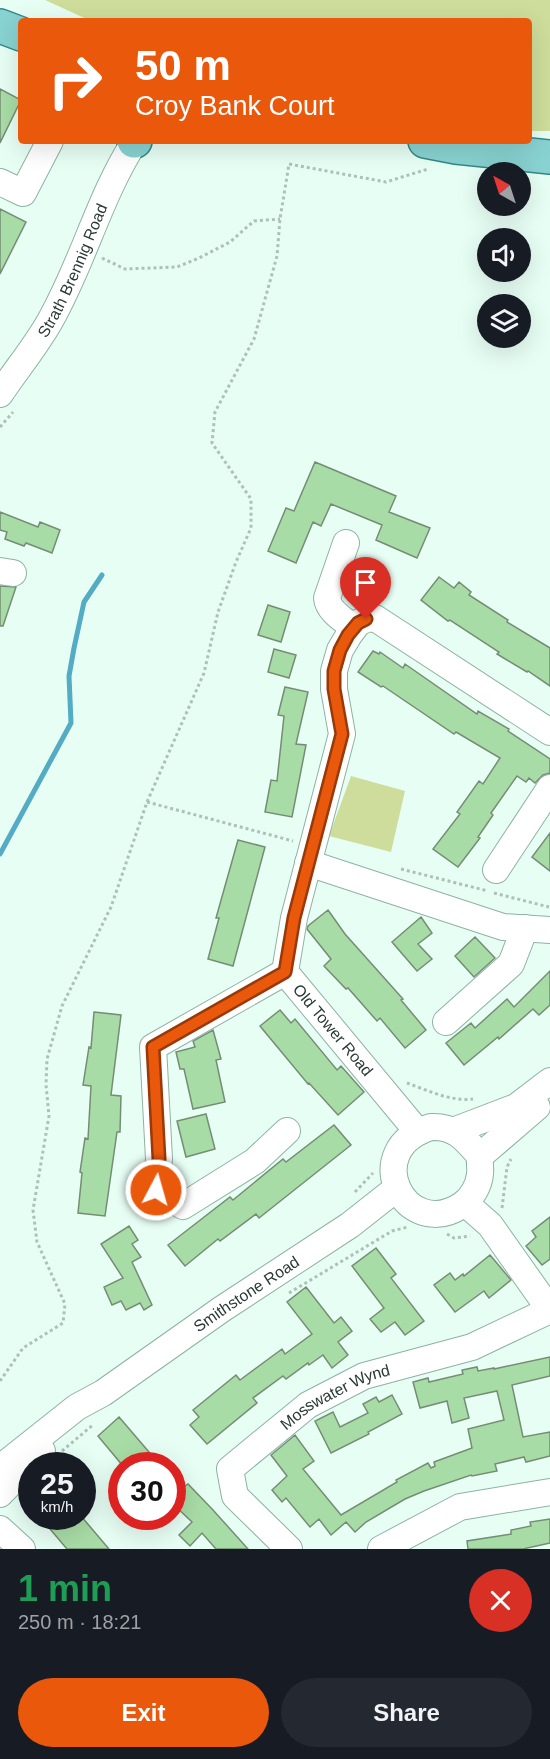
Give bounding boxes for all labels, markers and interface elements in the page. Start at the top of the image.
icon: right [36,42,114,120]
text: 50 m [135,42,231,89]
text: Croy Bank Court [135,91,335,121]
north arrow [477,162,531,216]
map controls [477,162,531,348]
street label: Strath Brennig Road [34,201,110,340]
button: sound [477,228,531,282]
button: layers [477,294,531,348]
pin [340,557,391,619]
icon: arrive [349,566,382,599]
street label: Old Tower Road [290,981,376,1079]
position arrow [124,1158,188,1222]
street label: Smithstone Road [190,1253,302,1335]
street label: Mosswater Wynd [277,1361,392,1433]
speed limit sign: 30 [108,1452,186,1530]
text: 25 [40,1467,74,1500]
text: km/h [41,1498,73,1515]
text: 1 min [18,1568,112,1609]
button: close [469,1569,532,1632]
text: 250 m · 18:21 [18,1611,141,1633]
button: Exit [18,1678,269,1747]
button: Share [281,1678,532,1747]

